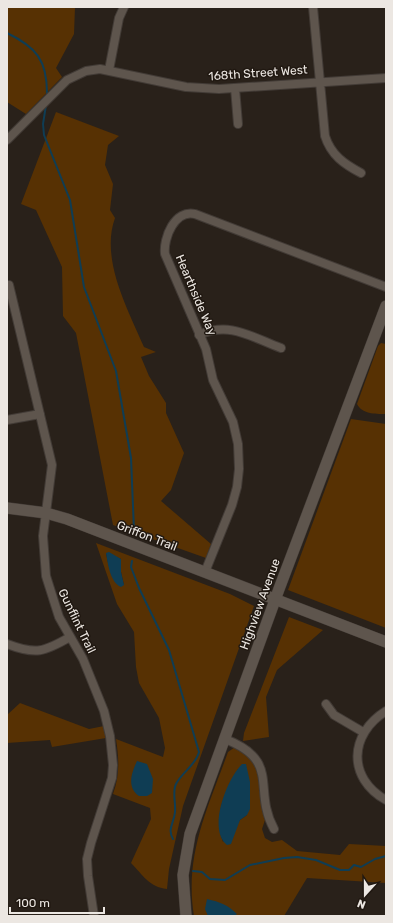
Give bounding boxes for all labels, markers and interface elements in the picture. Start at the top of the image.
street label: 168th Street West [208,63,308,83]
street label: Hearthside Way [173,252,220,338]
street label: Griffon Trail [115,518,179,554]
street label: Highview Avenue [237,556,283,651]
street label: Gunflint Trail [55,586,99,656]
north arrow [345,875,385,915]
scale bar [10,889,104,915]
text: 100 m [16,896,50,910]
text: N [355,896,368,911]

